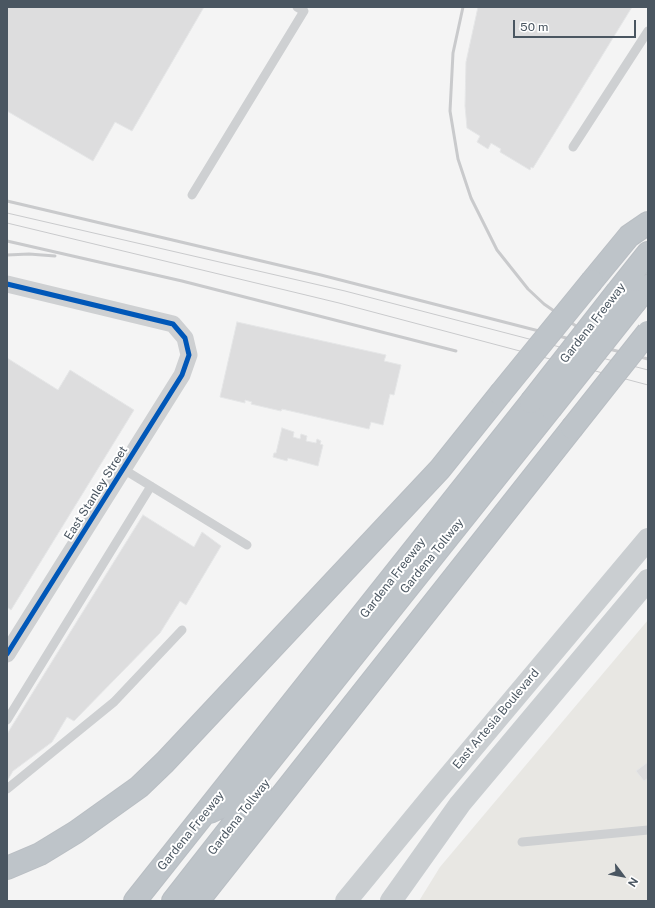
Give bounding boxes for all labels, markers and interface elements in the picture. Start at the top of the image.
scale bar [515,12,638,38]
text: 50 m [520,20,548,34]
street label: Gardena Freeway [557,280,629,366]
street label: East Stanley Street [61,443,131,543]
street label: Gardena Tollway [397,516,467,596]
street label: Gardena Freeway [357,535,429,621]
street label: East Artesia Boulevard [450,666,542,772]
street label: Gardena Tollway [205,776,273,858]
street label: Gardena Freeway [155,788,227,874]
north arrow [603,856,643,896]
text: N [626,876,641,889]

